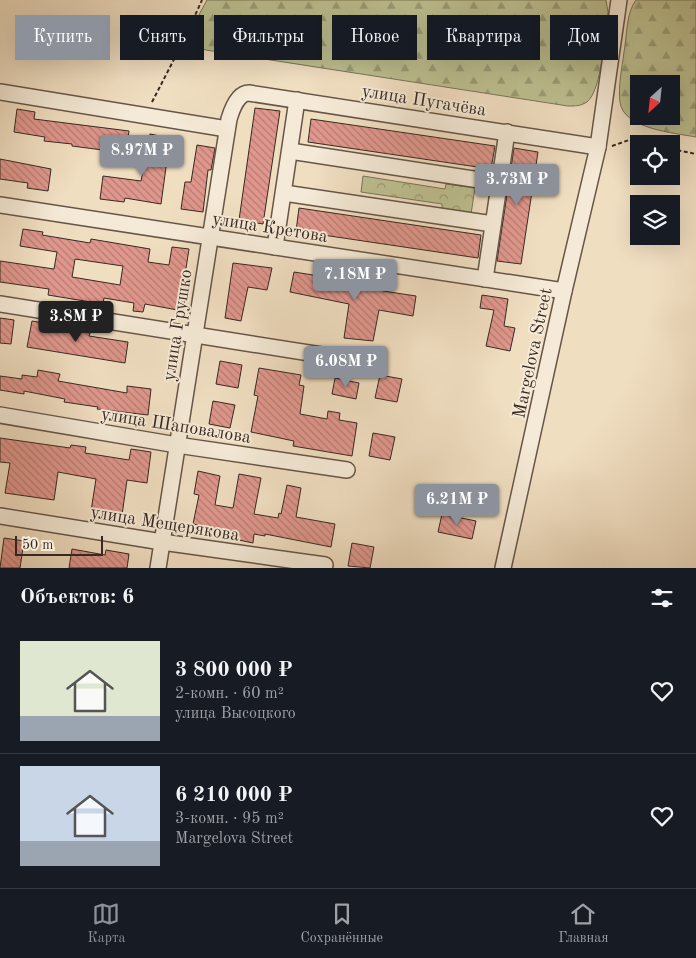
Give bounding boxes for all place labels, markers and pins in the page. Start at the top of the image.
pin: 8.97M ₽ [96,134,188,177]
pin: 3.73M ₽ [471,164,563,206]
pin: 7.18M ₽ [309,258,401,301]
pin: 3.8M ₽ [35,300,117,343]
pin: 6.08M ₽ [300,346,392,388]
pin: 6.21M ₽ [411,484,503,526]

